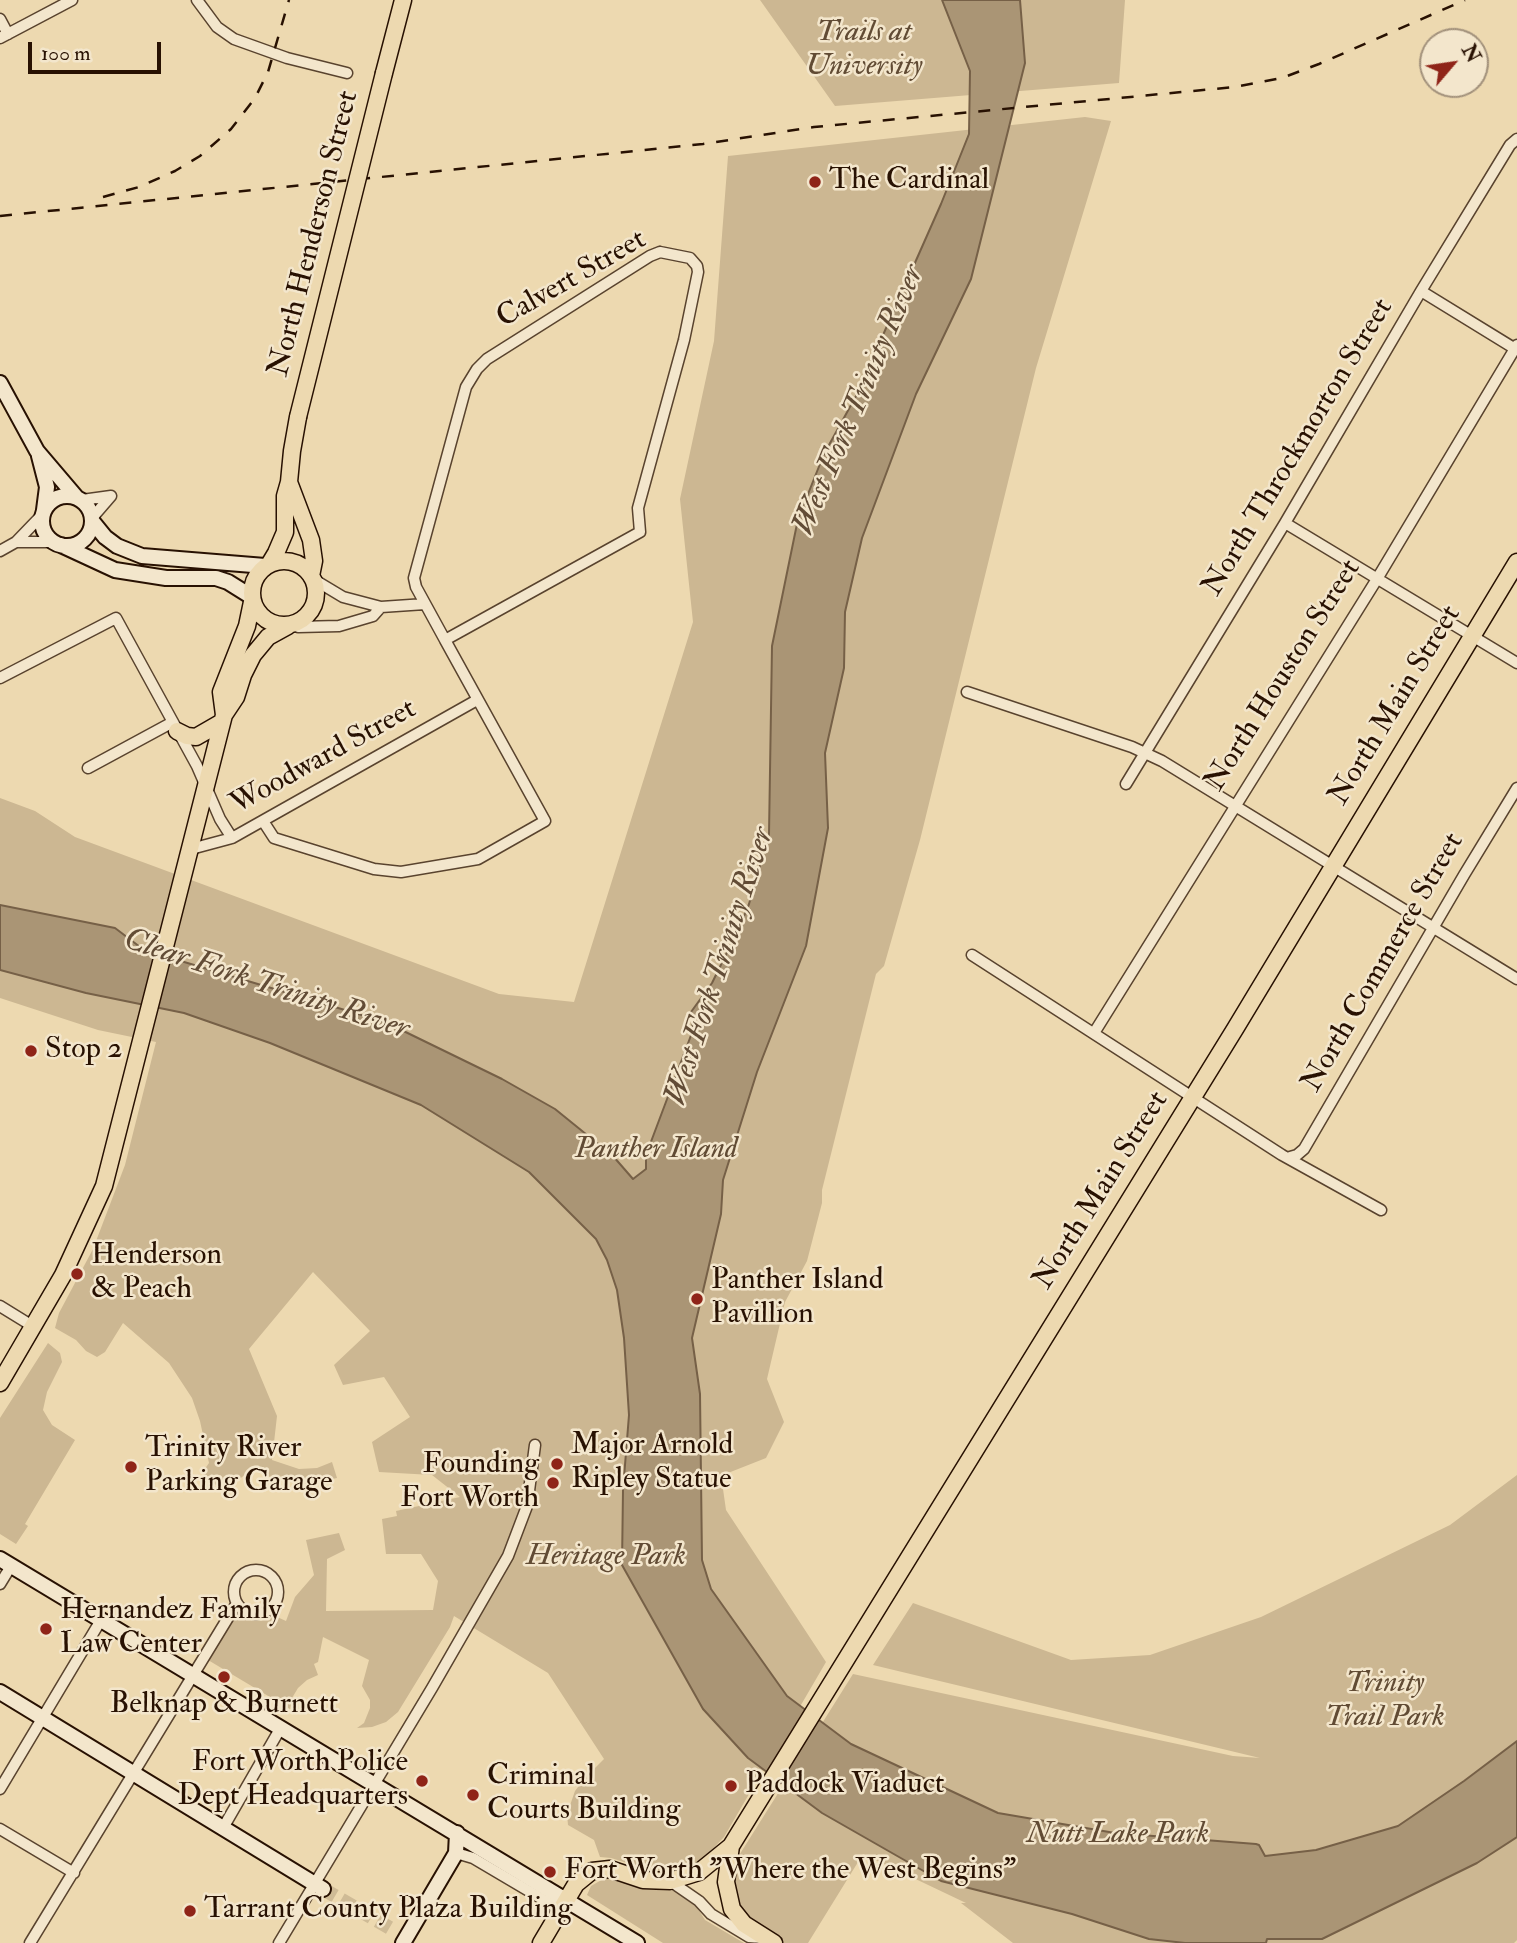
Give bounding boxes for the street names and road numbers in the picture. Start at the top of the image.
street label: North Henderson Street [262,87,368,381]
street label: Calvert Street [491,223,653,337]
street label: North Throckmorton Street [1196,293,1402,603]
street label: North Houston Street [1198,554,1370,798]
street label: North Main Street [1322,600,1470,812]
street label: Woodward Street [225,692,423,824]
street label: North Commerce Street [1295,827,1473,1099]
street label: North Main Street [1027,1085,1177,1297]

